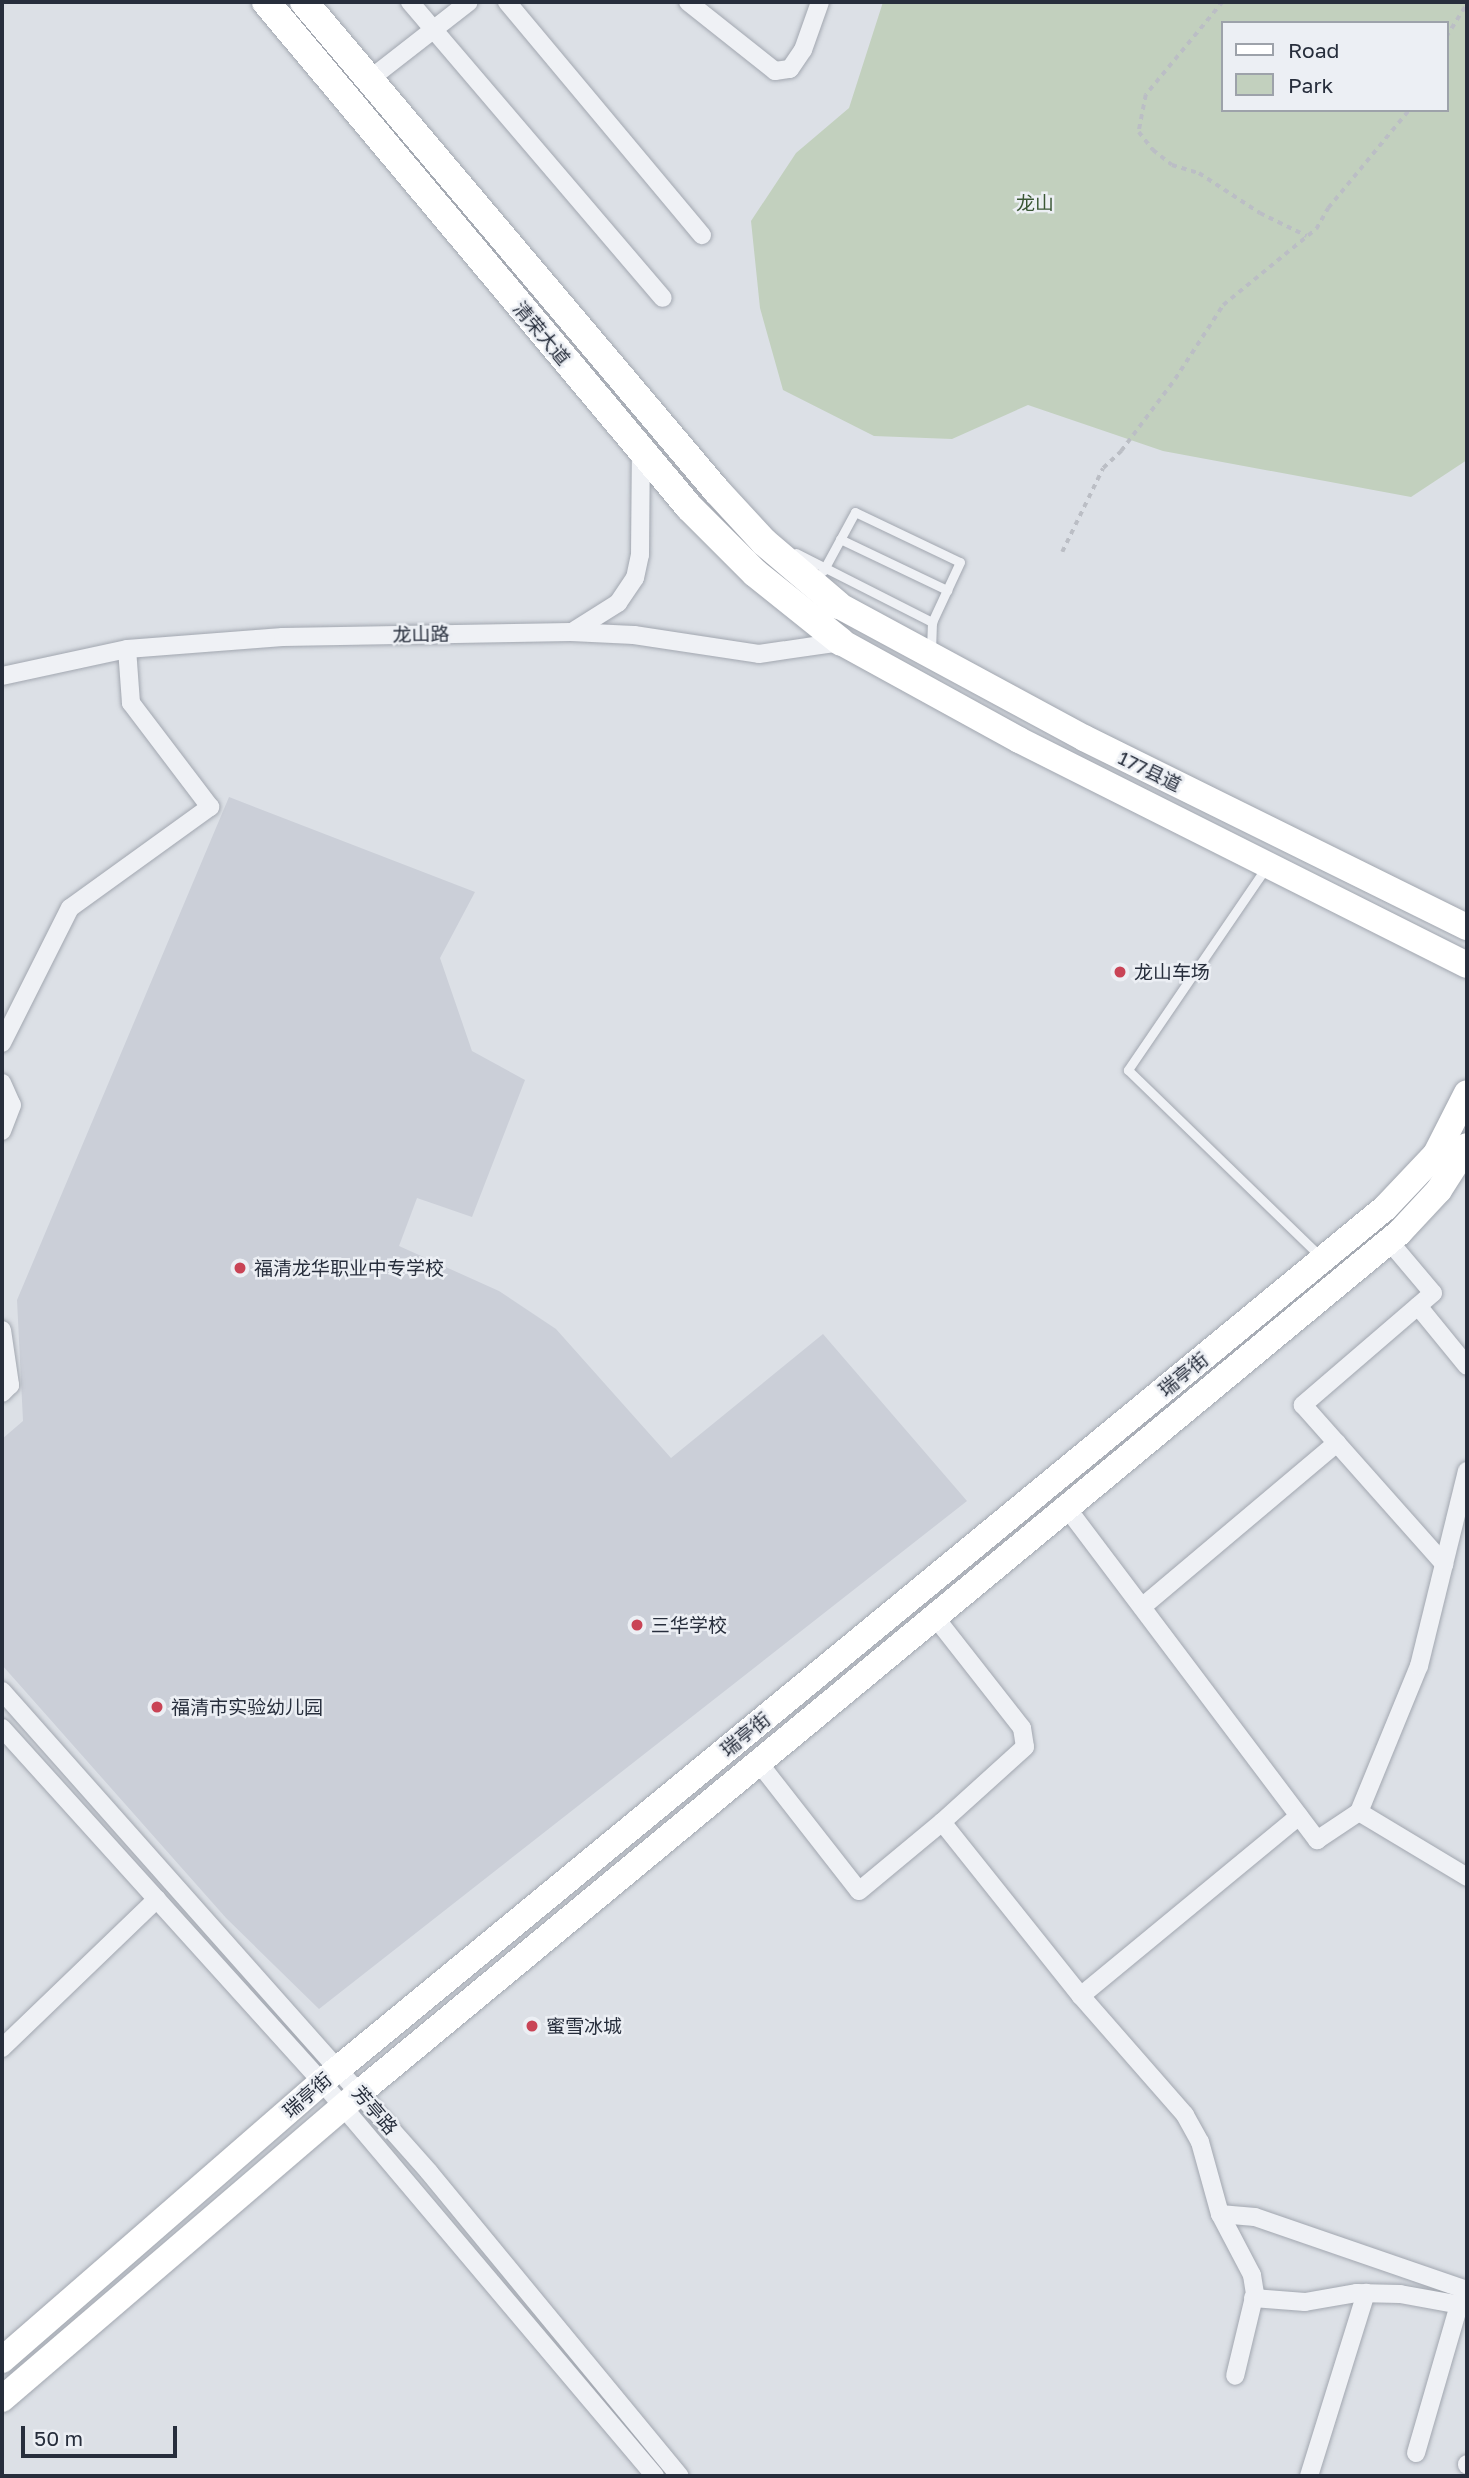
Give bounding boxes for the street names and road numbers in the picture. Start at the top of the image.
street label: 清荣大道 [509,297,575,369]
street label: 龙山路 [392,622,450,646]
street label: 177县道 [1115,746,1185,796]
street label: 瑞亭街 [1154,1347,1212,1401]
street label: 瑞亭街 [716,1707,774,1761]
street label: 瑞亭街 [278,2068,336,2122]
street label: 芳亭路 [348,2081,402,2139]

